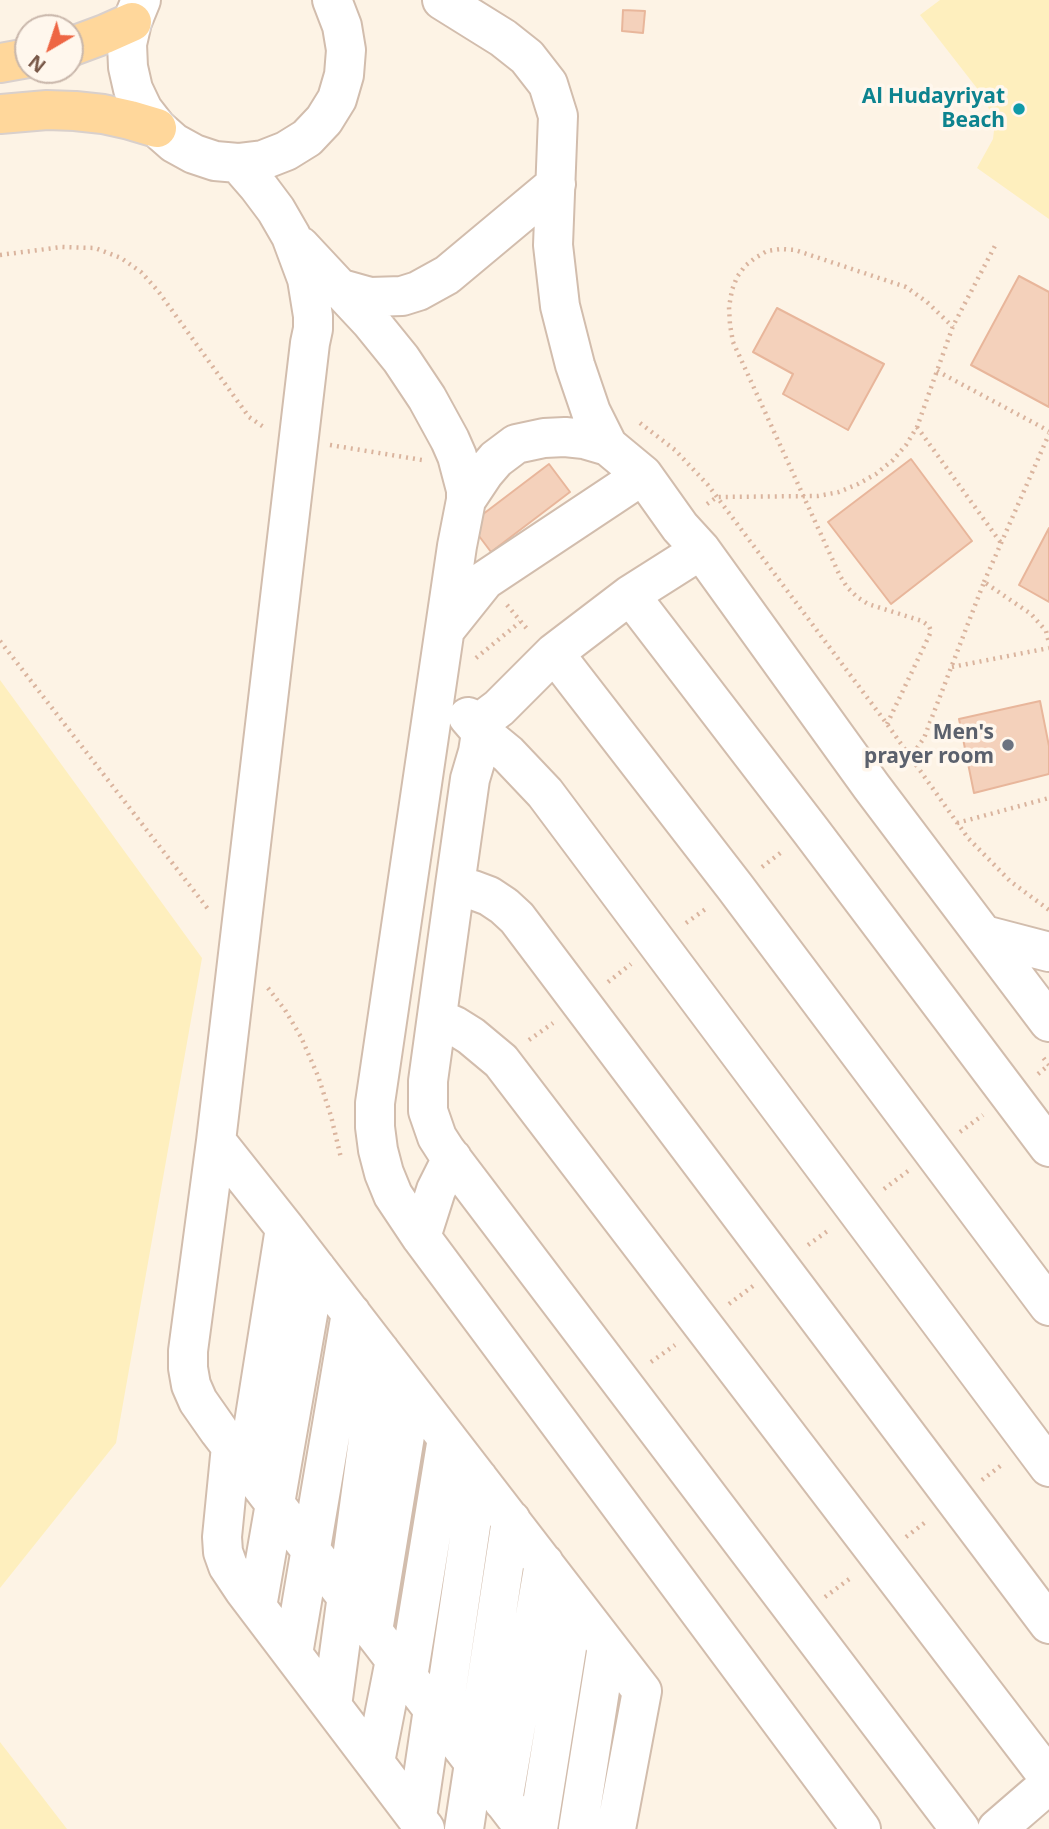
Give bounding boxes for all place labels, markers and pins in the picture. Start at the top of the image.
place label: Al Hudayriyat Beach [862,84,1005,134]
marker: Al Hudayriyat Beach [1011,101,1027,117]
place label: Men's prayer room [864,720,994,770]
marker: Men's prayer room [1000,737,1016,753]

